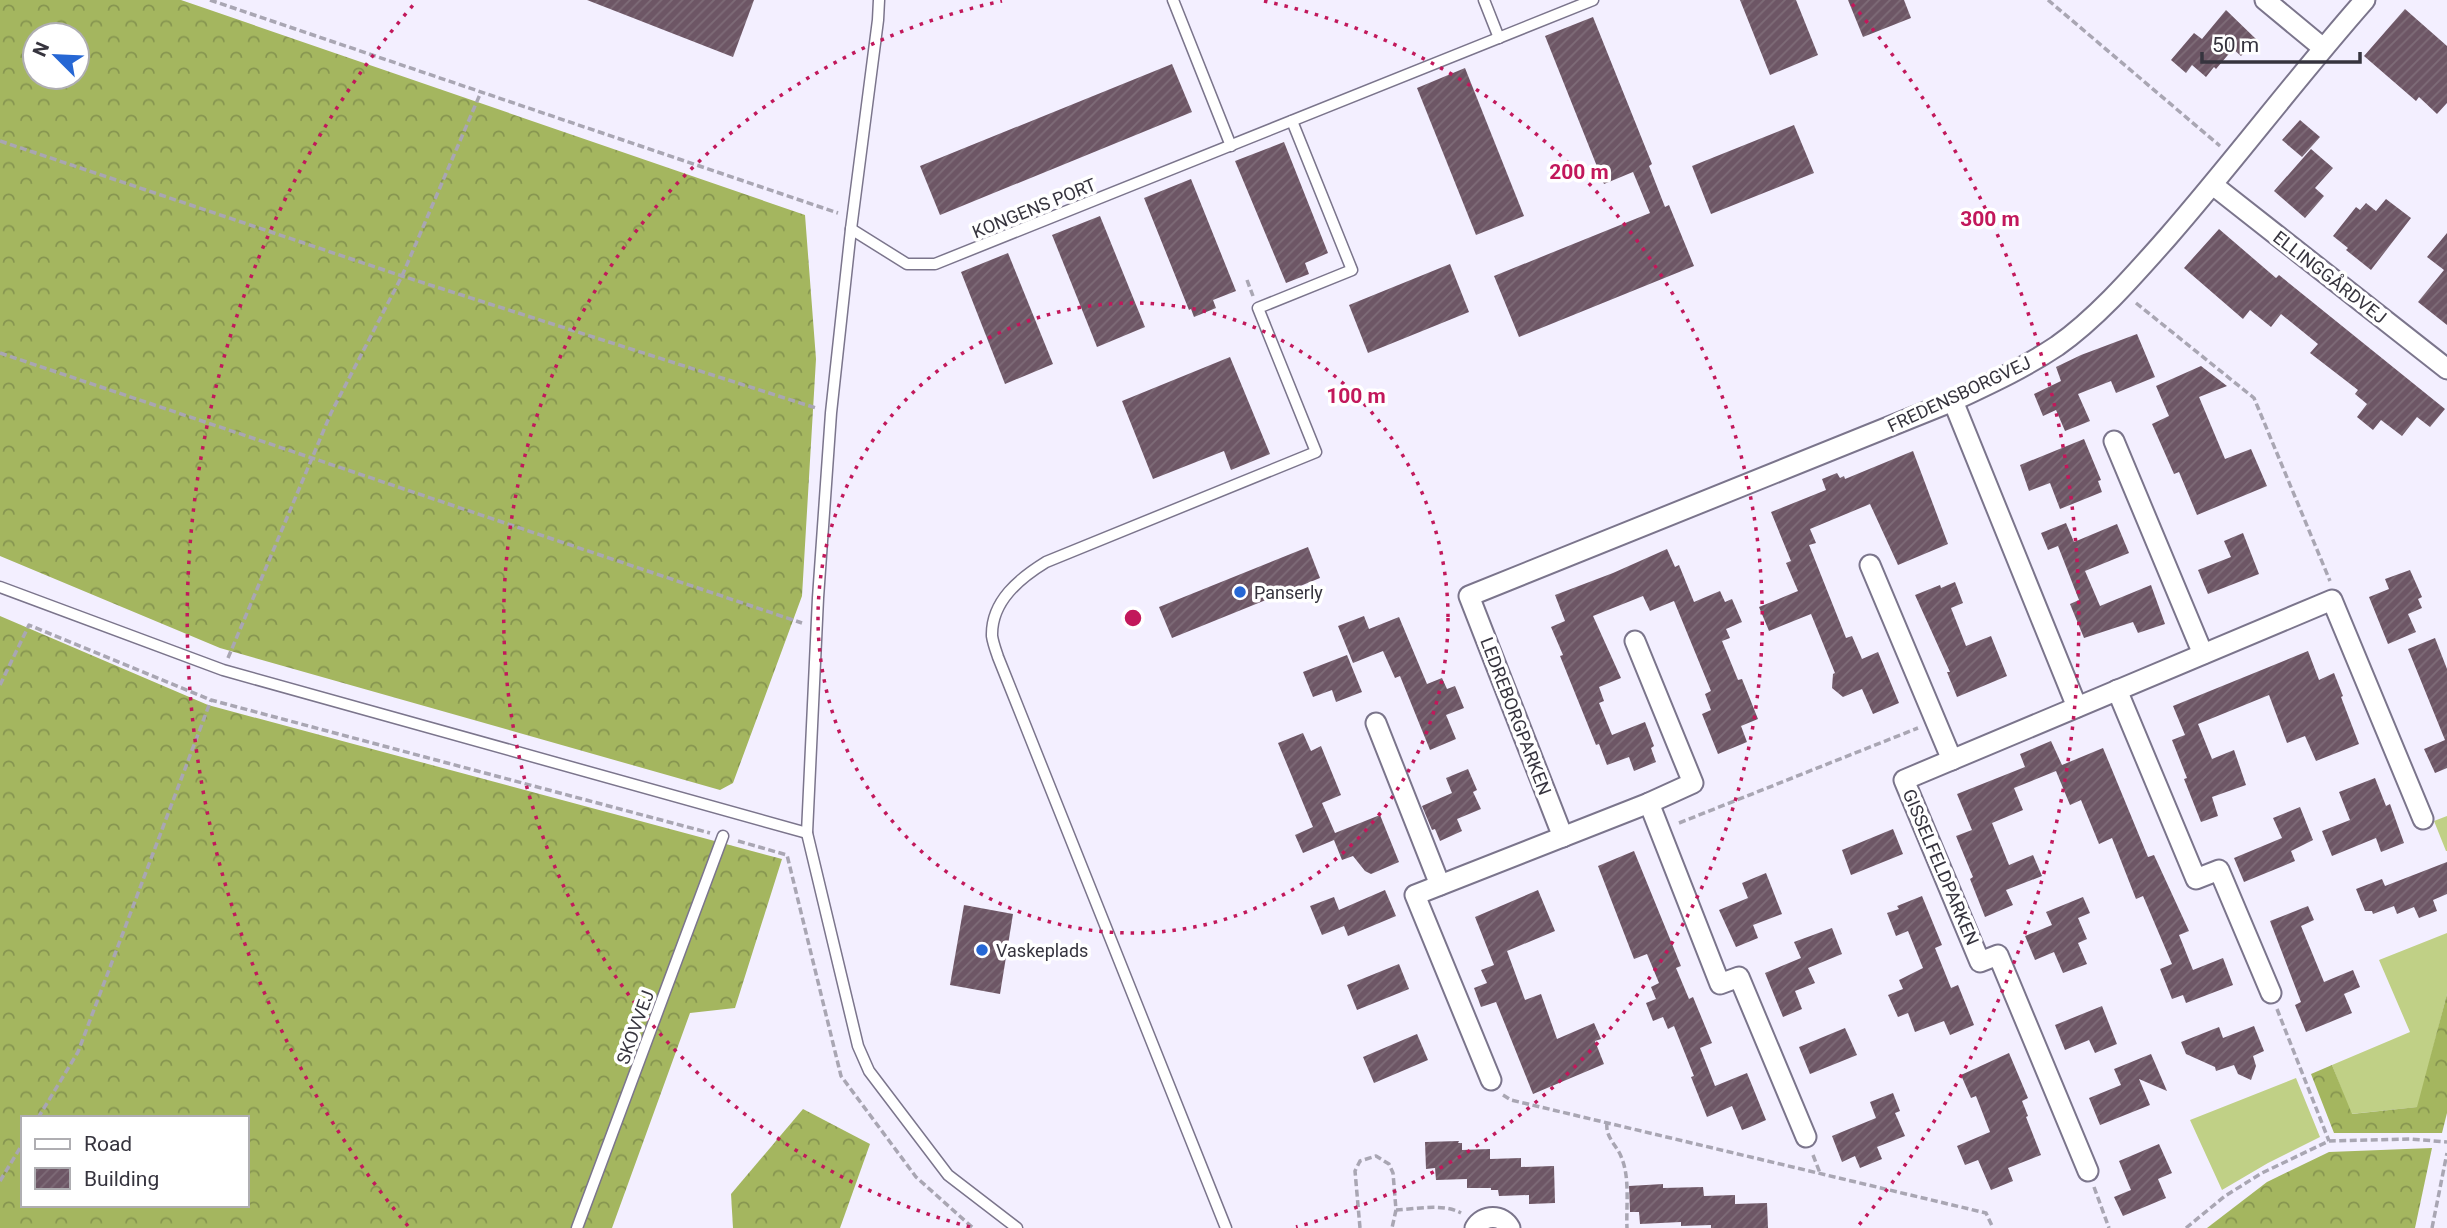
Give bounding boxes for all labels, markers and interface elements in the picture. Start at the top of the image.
north arrow [21,21,91,91]
scale bar [2202,21,2360,65]
text: 50 m [2212,33,2259,57]
text: N [28,38,54,60]
text: 200 m [1549,160,1609,184]
street label: KONGENS PORT [969,174,1099,242]
text: 300 m [1960,207,2020,231]
street label: ELLINGGÅRDVEJ [2269,225,2391,328]
street label: FREDENSBORGVEJ [1884,352,2034,436]
text: 100 m [1326,384,1386,408]
place label: Panserly [1254,582,1323,603]
marker: Panserly [1232,584,1248,600]
centre of rings [1121,606,1145,630]
street label: LEDREBORGPARKEN [1476,634,1556,798]
street label: GISSELFELDPARKEN [1899,786,1983,948]
place label: Vaskeplads [996,940,1088,961]
marker: Vaskeplads [974,942,990,958]
street label: SKOVVEJ [612,987,658,1067]
legend [21,1116,248,1207]
text: Road [84,1132,132,1156]
text: Building [84,1167,159,1191]

